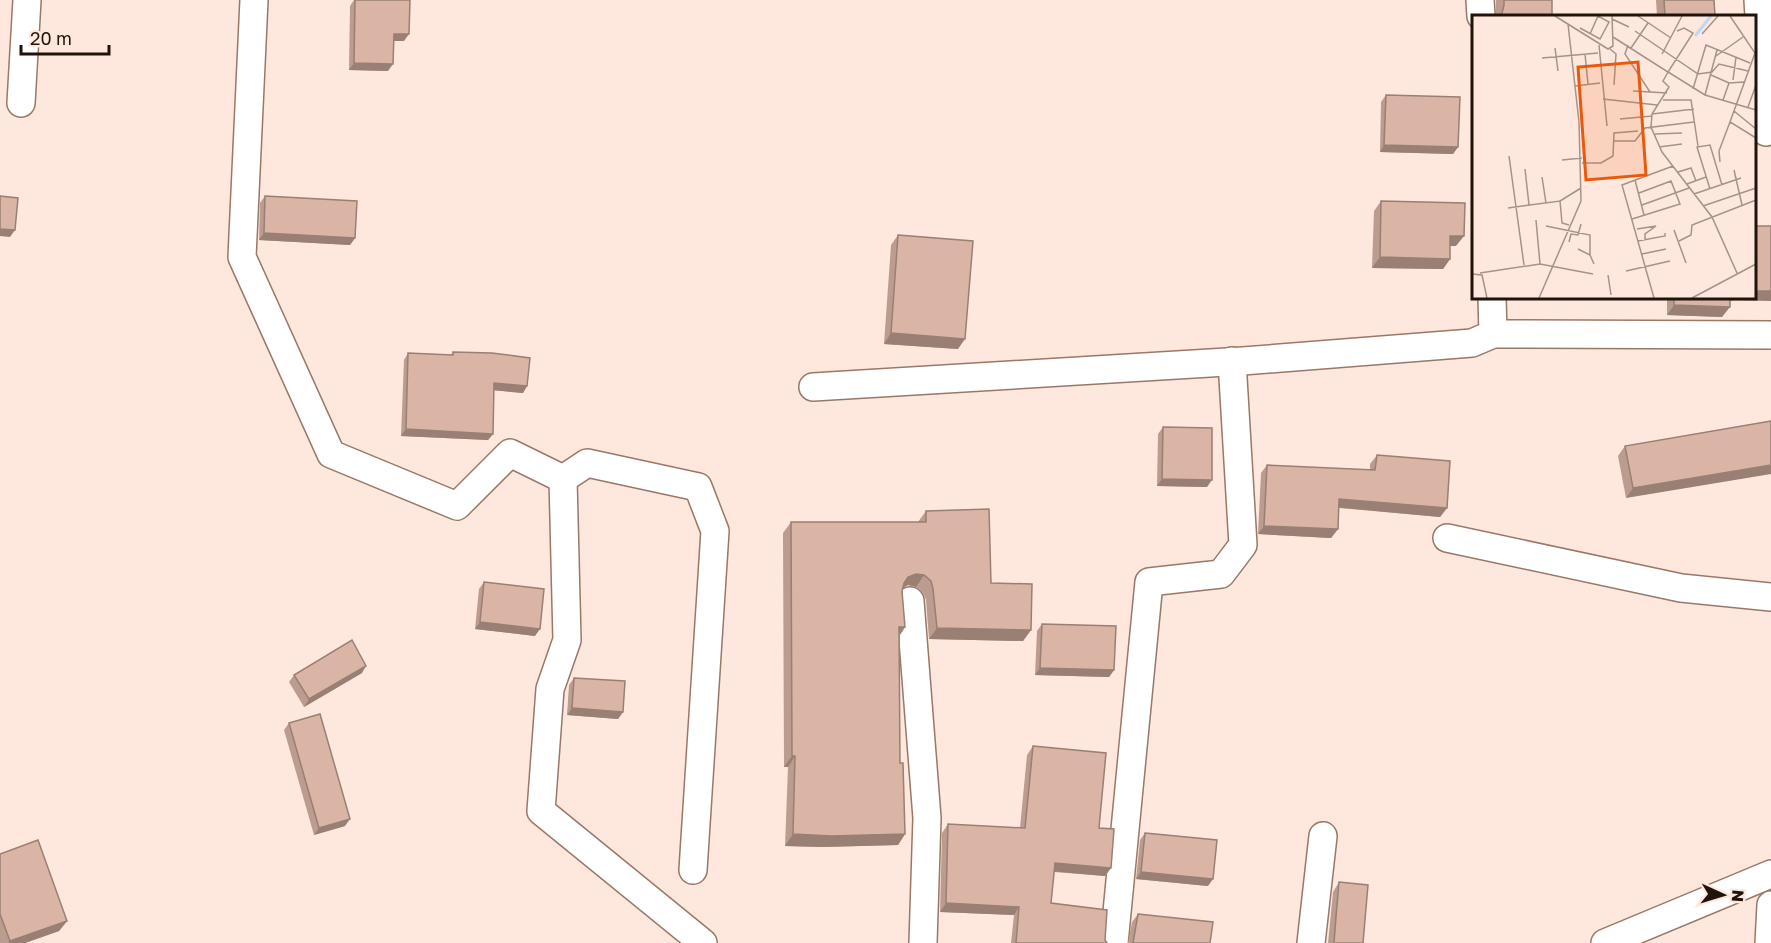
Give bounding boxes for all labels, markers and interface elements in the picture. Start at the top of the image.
inset map [1472,15,1756,298]
scale bar [21,18,110,56]
text: 20 m [30,27,72,49]
north arrow [1693,865,1753,925]
text: N [1728,889,1748,903]

